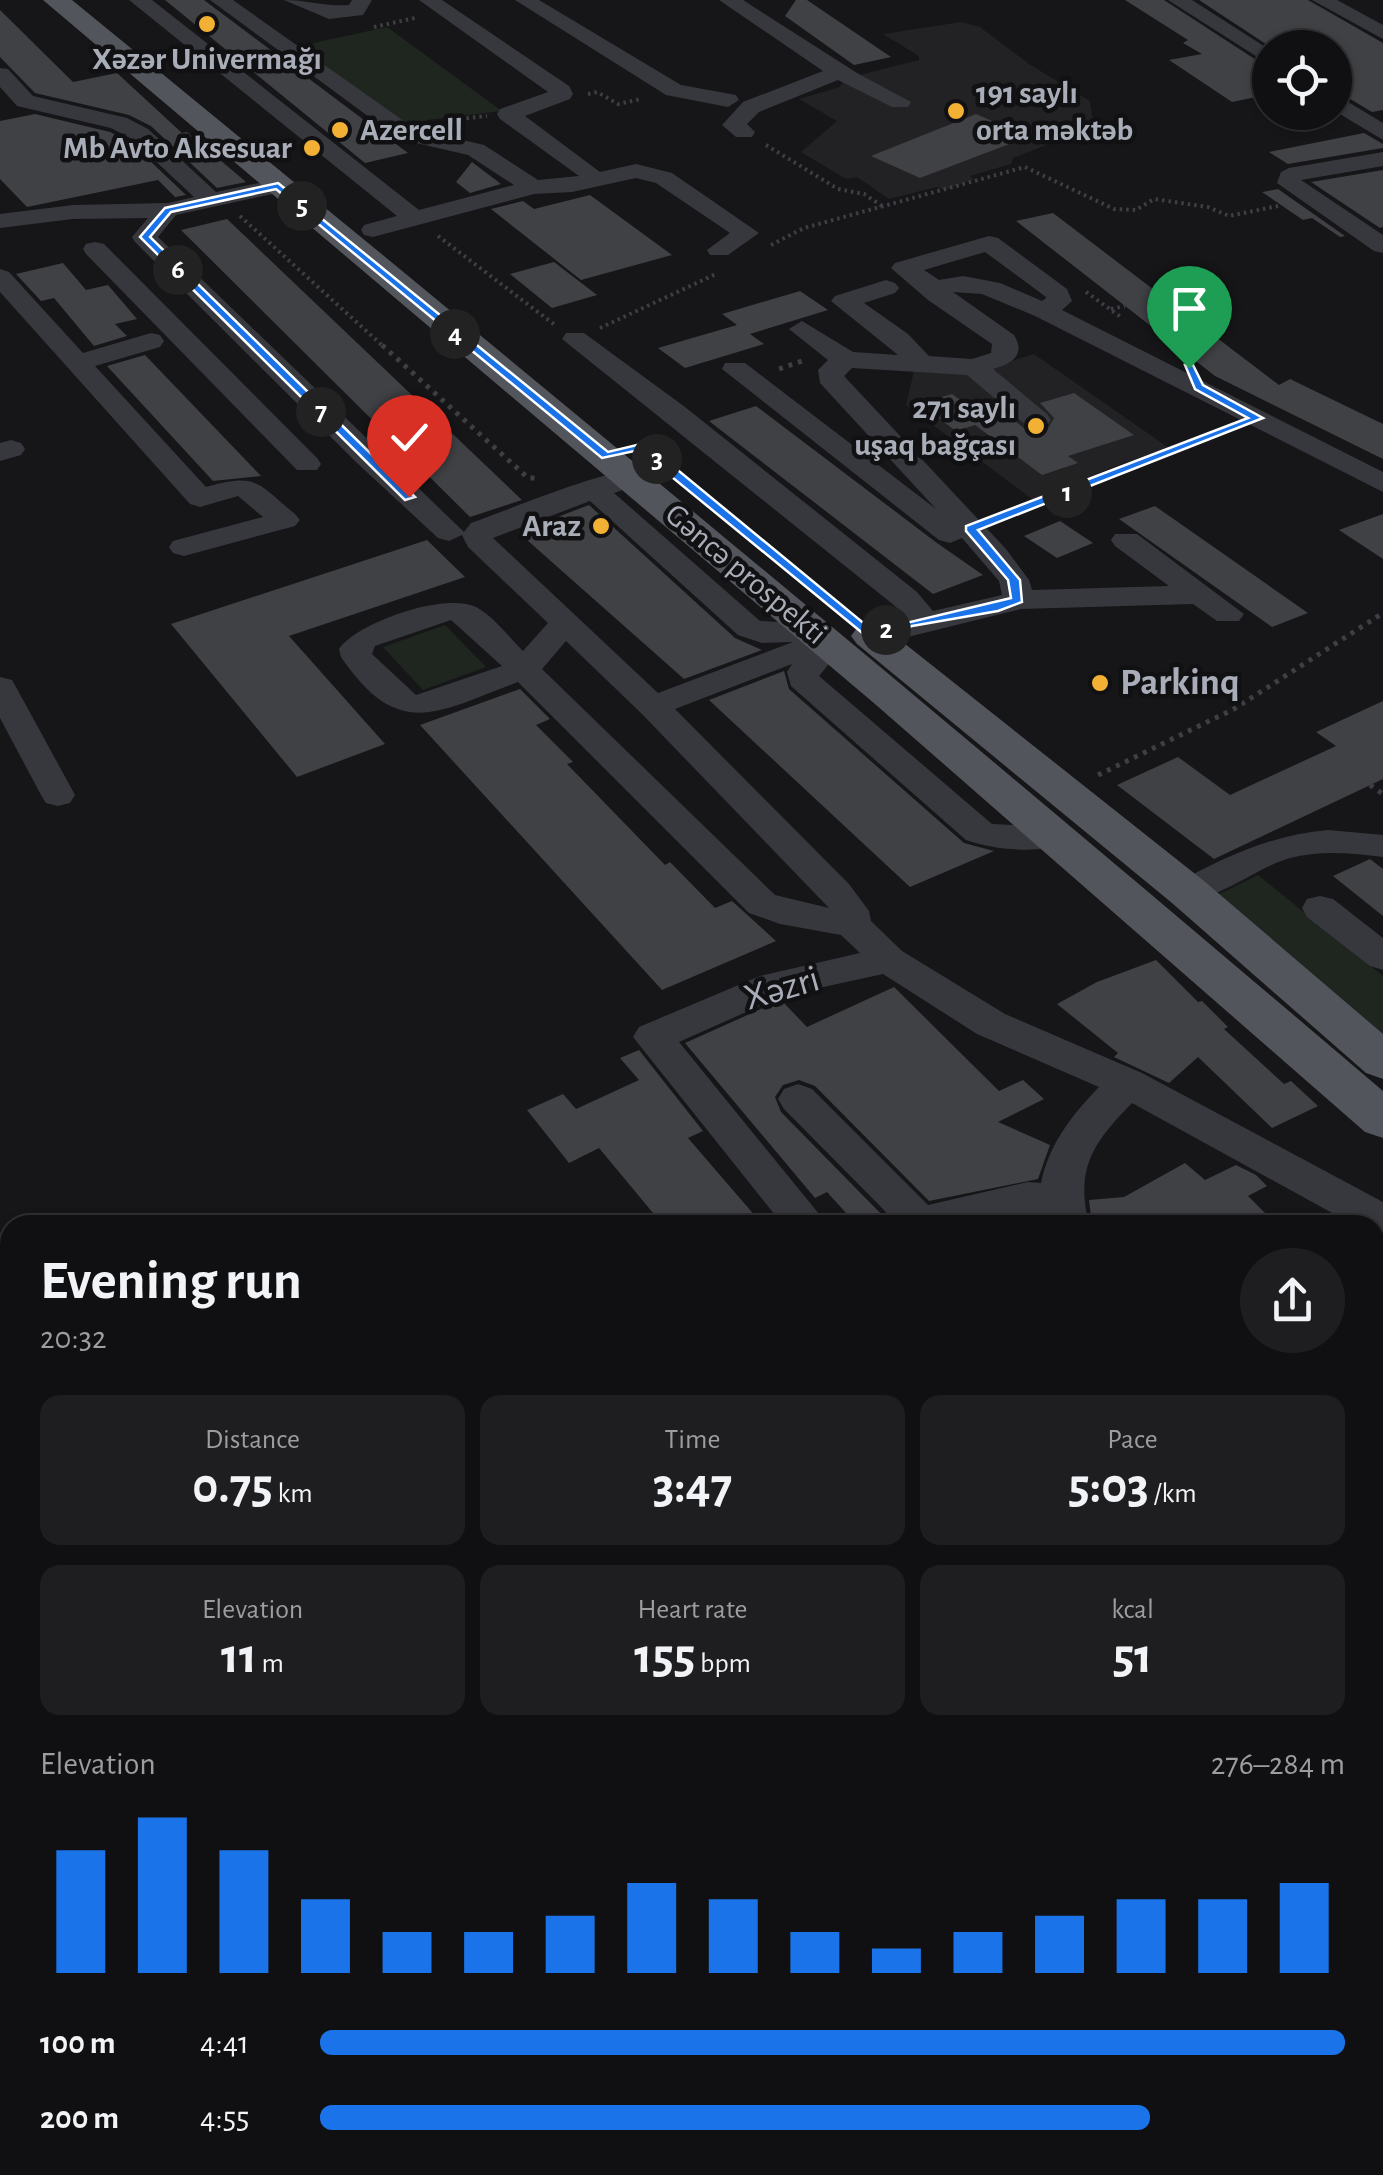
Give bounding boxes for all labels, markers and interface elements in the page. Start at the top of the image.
marker: Xəzər Univermağı [196,13,218,35]
map controls [1252,30,1352,130]
button: locate [1252,30,1352,130]
place label: Xəzər Univermağı [92,43,322,75]
place label: 191 saylı orta məktəb [976,77,1133,146]
marker: 191 saylı orta məktəb [945,100,967,122]
place label: Azercell [360,114,463,146]
marker: Azercell [329,119,351,141]
place label: Mb Avto Aksesuar [63,132,292,164]
marker: Mb Avto Aksesuar [301,137,323,159]
pin: 5 [277,181,327,231]
text: 5 [296,192,308,220]
pin: 6 [153,245,203,295]
text: 6 [171,256,185,284]
pin [1147,266,1232,369]
icon: arrive [1162,281,1217,336]
pin: 4 [430,309,480,359]
text: 4 [448,320,462,348]
pin: 7 [296,387,346,437]
place label: 271 saylı uşaq bağçası [854,392,1016,461]
pin [367,395,452,498]
text: 7 [315,398,327,426]
icon: check [382,410,437,465]
marker: 271 saylı uşaq bağçası [1025,415,1047,437]
pin: 3 [632,434,682,484]
text: 3 [651,445,663,473]
pin: 1 [1042,468,1092,518]
text: 1 [1062,479,1072,507]
street label: Gəncə prospekti [659,498,833,650]
place label: Araz [522,510,581,542]
marker: Araz [590,515,612,537]
pin: 2 [861,605,911,655]
text: 2 [879,616,893,644]
place label: Parkinq [1120,664,1240,702]
marker: Parkinq [1089,672,1111,694]
street label: Xəzri [740,960,824,1018]
button: share [1240,1248,1345,1353]
text: Evening run [40,1254,302,1309]
text: 20:32 [40,1322,107,1354]
text: Distance [205,1426,300,1454]
text: Time [665,1426,720,1454]
text: Pace [1107,1426,1158,1454]
text: 0.75 [192,1462,273,1512]
text: 3:47 [653,1462,732,1512]
text: 5:03 [1068,1462,1149,1512]
text: km [273,1480,313,1508]
text: /km [1149,1480,1197,1508]
text: Elevation [202,1596,303,1624]
text: Heart rate [638,1596,747,1624]
text: kcal [1111,1596,1154,1624]
text: 11 [221,1632,257,1682]
text: 155 [634,1632,695,1682]
text: 51 [1113,1632,1152,1682]
text: m [257,1650,284,1678]
text: bpm [695,1650,751,1678]
text: Elevation [40,1748,156,1780]
text: 276–284 m [1211,1748,1345,1780]
text: 100 m [40,2027,116,2059]
text: 4:41 [200,2027,249,2059]
text: 200 m [40,2102,119,2134]
text: 4:55 [200,2102,249,2134]

